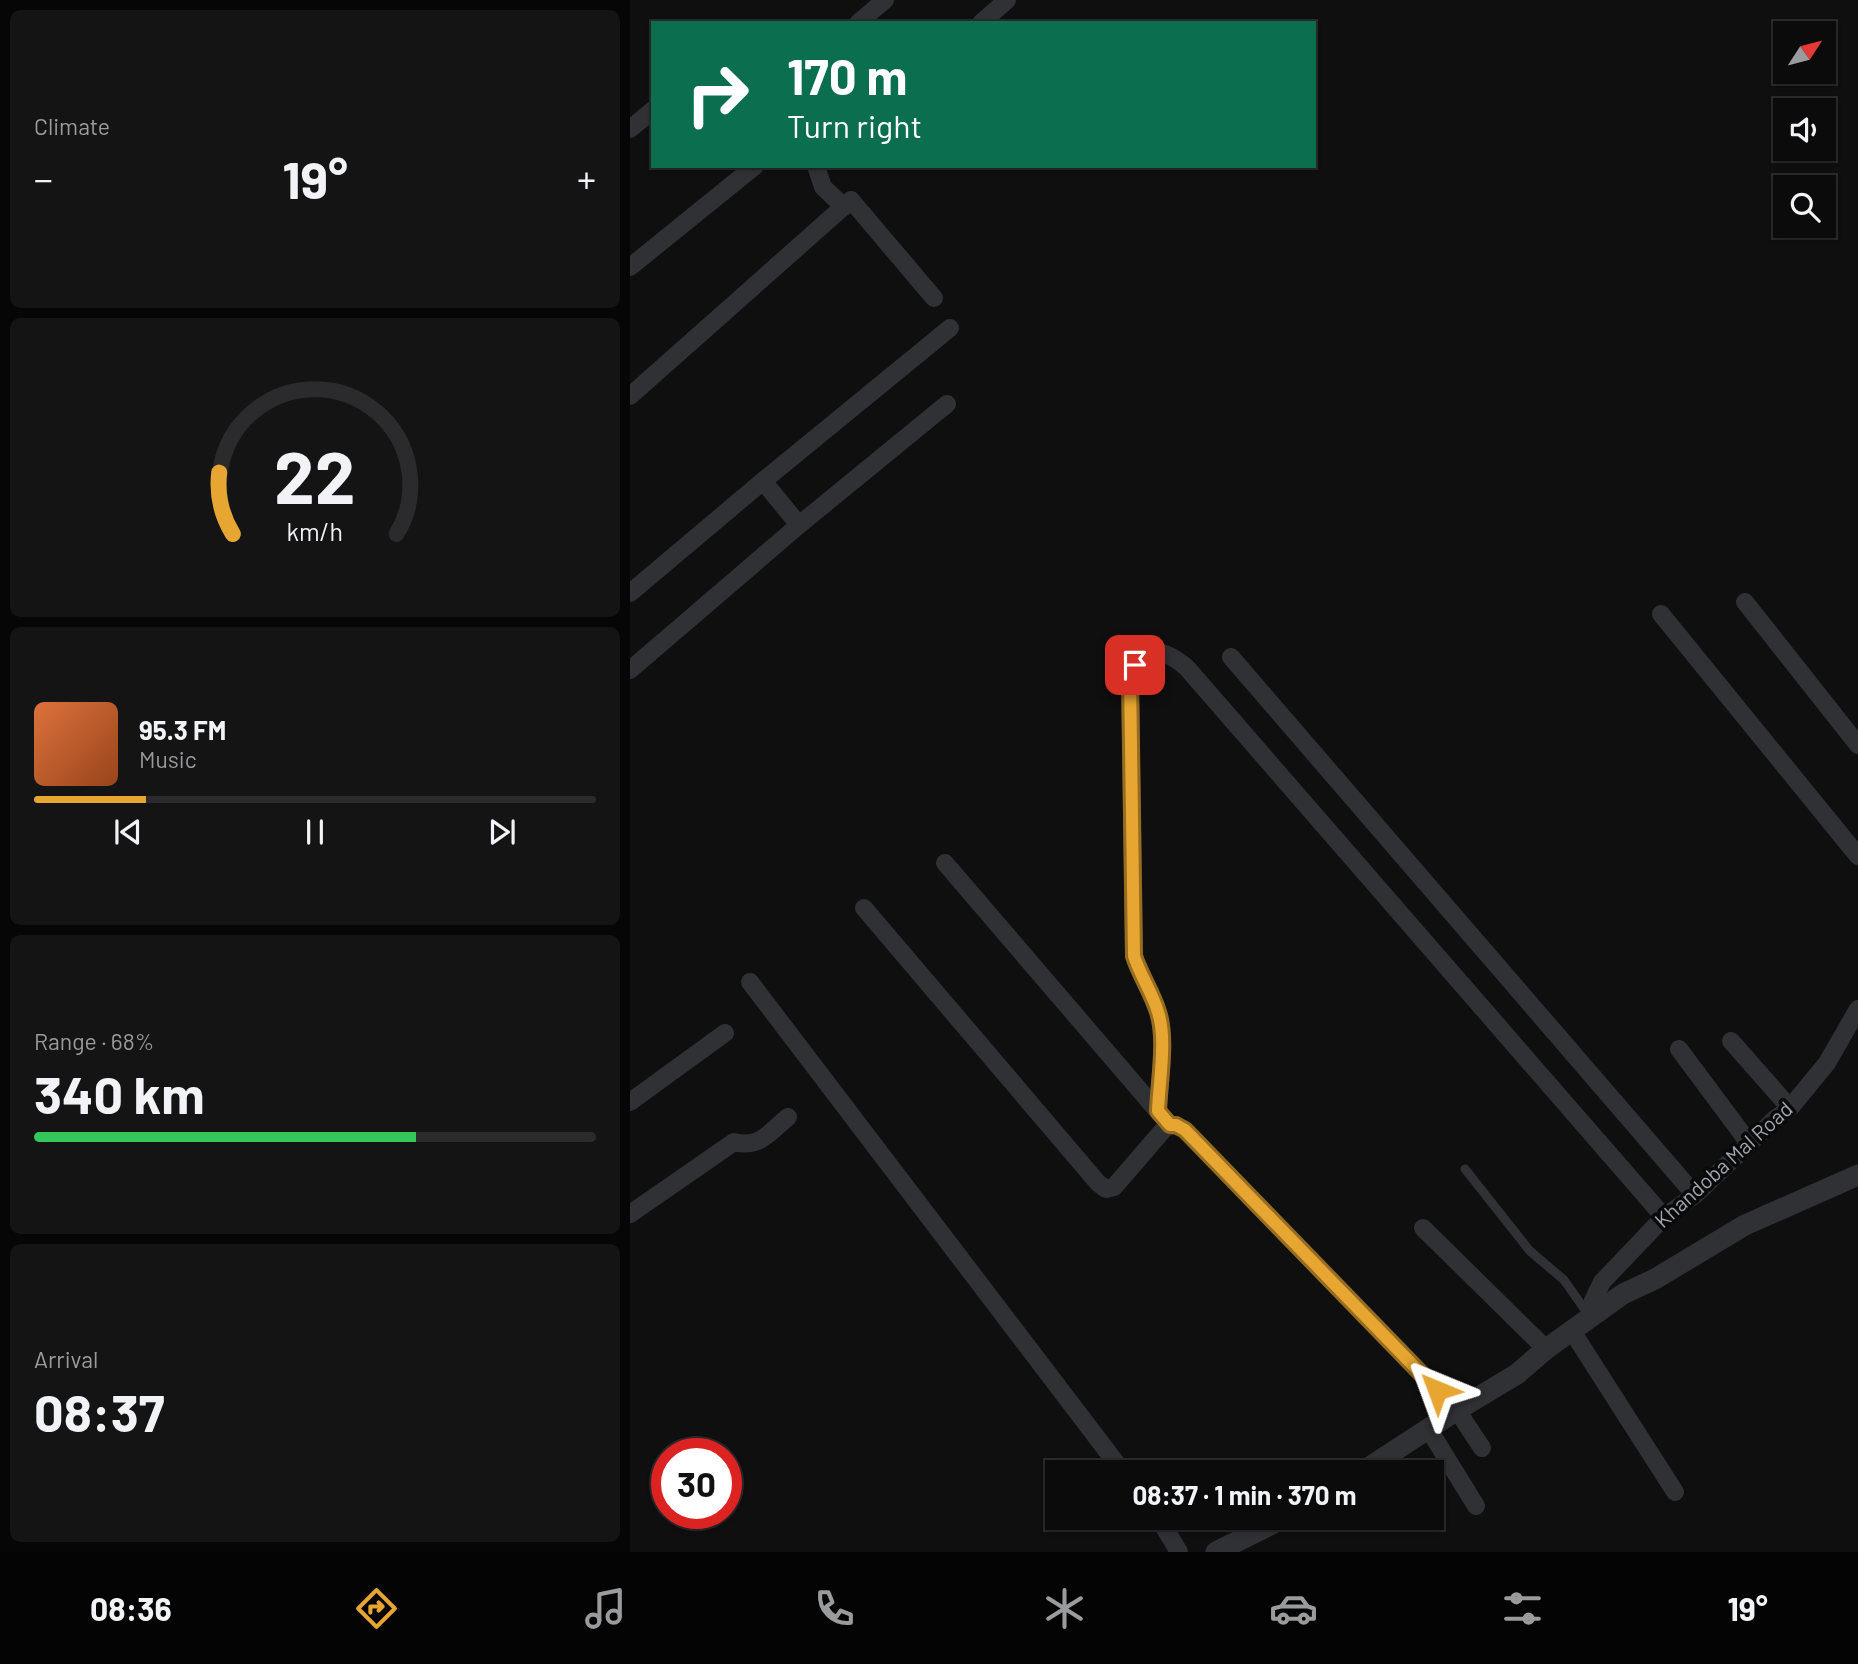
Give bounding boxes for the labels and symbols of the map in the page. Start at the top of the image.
north arrow [1773,21,1836,84]
pin [1105,635,1165,695]
street label: Khandoba Mal Road [1649,1096,1797,1232]
position arrow [1400,1353,1474,1427]
speed limit sign: 30 [651,1438,742,1529]

